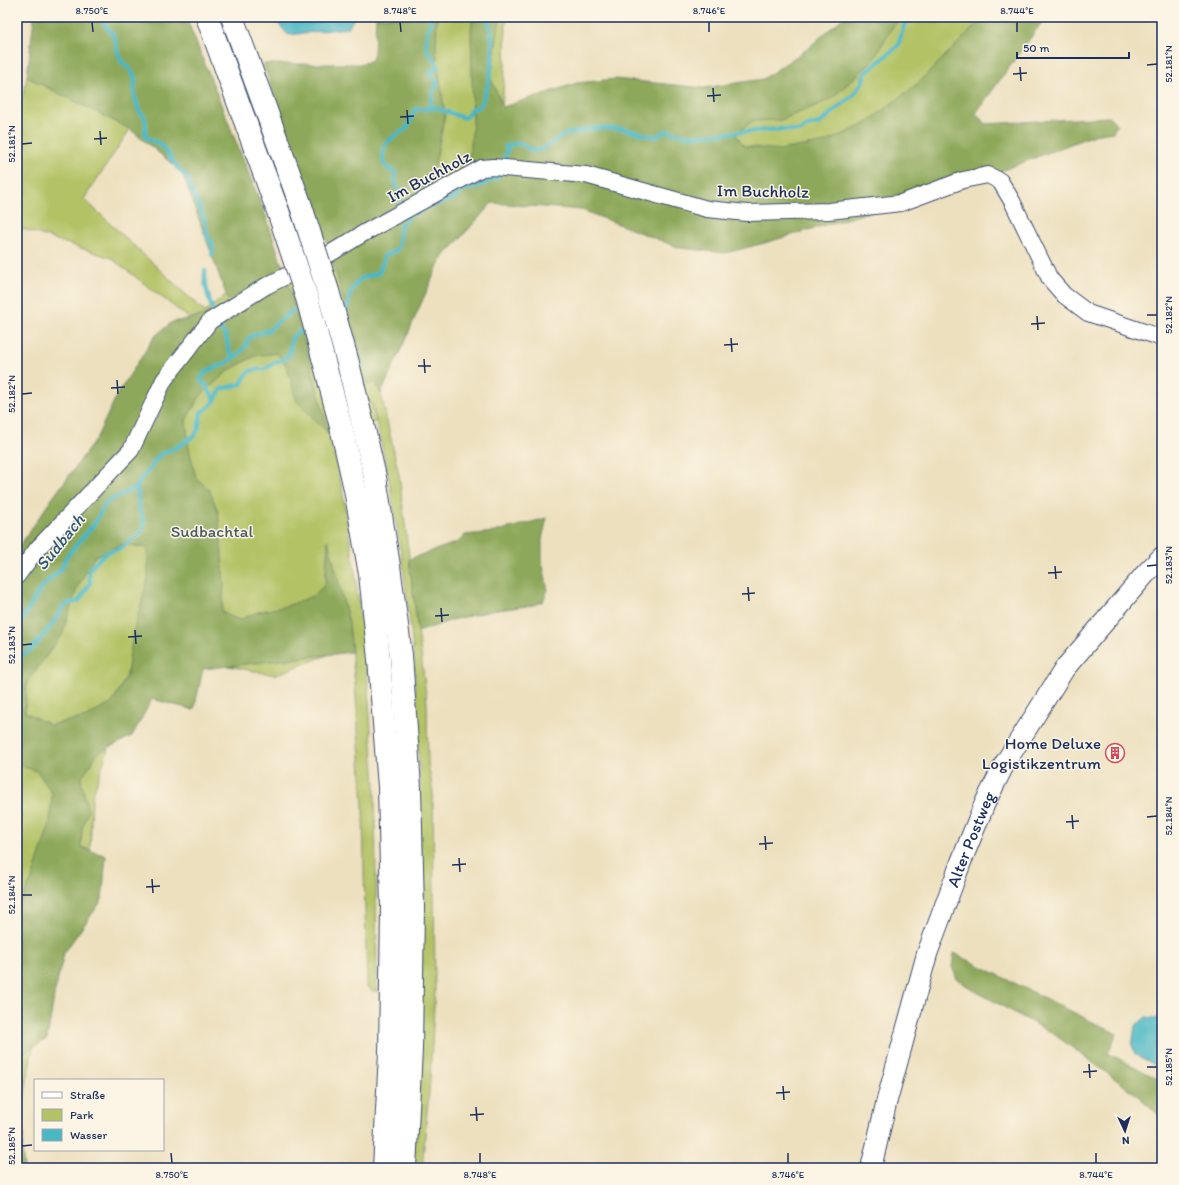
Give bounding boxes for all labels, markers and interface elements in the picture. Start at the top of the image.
text: 8.750°E [76,4,109,17]
text: 8.748°E [384,4,417,17]
text: 8.746°E [693,4,726,17]
text: 8.744°E [1000,4,1034,17]
scale bar [1017,34,1129,60]
text: 50 m [1023,41,1049,55]
text: 52.181°N [1162,45,1175,83]
text: 52.181°N [5,125,18,163]
street label: Im Buchholz [384,145,474,206]
street label: Im Buchholz [717,180,809,202]
text: 52.182°N [1162,296,1175,334]
text: 52.182°N [5,375,18,413]
water label: Sudbach [31,509,90,575]
park label: Sudbachtal [171,521,254,541]
text: 52.183°N [1162,546,1175,584]
text: 52.183°N [5,626,18,664]
place label: Home Deluxe Logistikzentrum [982,733,1101,773]
building icon: Home Deluxe Logistikzentrum [1104,742,1126,764]
street label: Alter Postweg [943,788,999,890]
text: 52.184°N [1162,796,1175,835]
text: 52.184°N [5,875,18,914]
text: 52.185°N [1162,1048,1175,1086]
legend [34,1079,164,1151]
text: Straße [70,1088,105,1102]
text: Park [70,1108,94,1122]
north arrow [1105,1111,1145,1151]
text: 52.185°N [5,1127,18,1165]
text: Wasser [70,1128,107,1142]
text: N [1121,1134,1130,1147]
text: 8.750°E [156,1168,189,1181]
text: 8.748°E [464,1168,497,1181]
text: 8.746°E [772,1168,805,1181]
text: 8.744°E [1079,1168,1113,1181]

